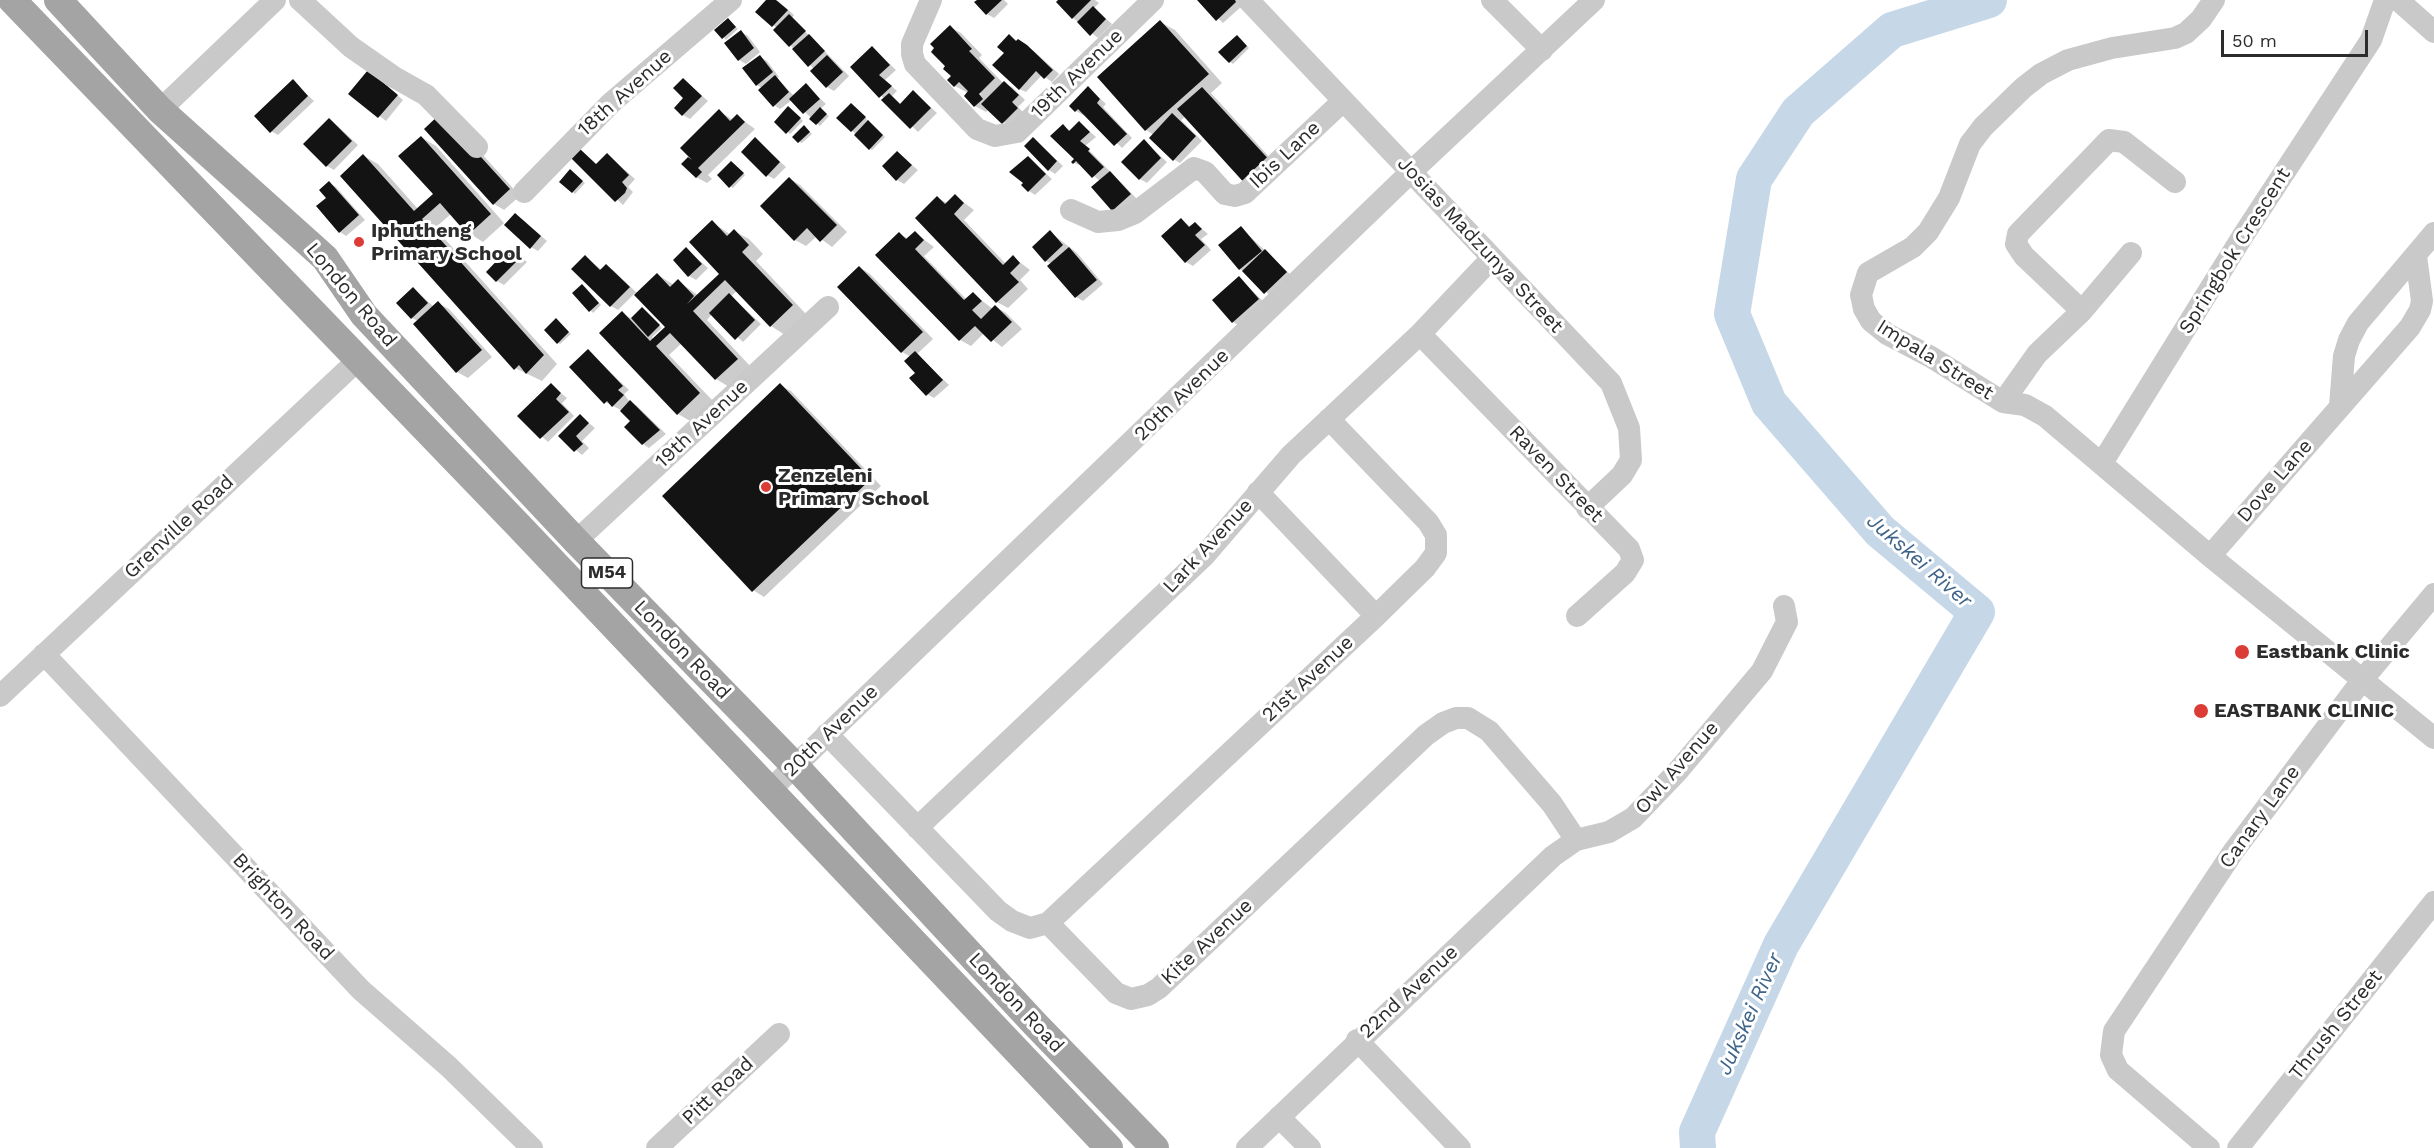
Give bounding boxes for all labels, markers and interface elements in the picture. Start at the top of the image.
scale bar [2224,18,2371,56]
street label: 19th Avenue [1026,24,1128,124]
text: 50 m [2232,30,2277,51]
street label: 18th Avenue [573,44,677,142]
street label: Ibis Lane [1245,116,1325,194]
street label: Josias Madzunya Street [1392,152,1568,338]
street label: Springbok Crescent [2174,163,2296,339]
place label: Iphutheng Primary School [371,219,522,266]
marker: Iphutheng Primary School [352,235,366,249]
street label: London Road [300,238,402,352]
street label: Impala Street [1872,315,1998,405]
street label: 20th Avenue [1130,344,1234,446]
street label: 19th Avenue [650,375,754,473]
street label: Raven Street [1504,420,1608,528]
street label: Dove Lane [2232,434,2318,528]
place label: Zenzeleni Primary School [778,464,929,511]
street label: Grenville Road [119,470,239,584]
marker: Zenzeleni Primary School [759,480,773,494]
street label: Lark Avenue [1158,494,1258,598]
water label: Jukskei River [1861,509,1977,613]
road number: M54 [582,558,632,588]
street label: London Road [629,595,735,705]
street label: 21st Avenue [1257,631,1359,727]
place label: Eastbank Clinic [2256,640,2410,664]
marker: Eastbank Clinic [2233,643,2251,661]
street label: 20th Avenue [779,680,883,782]
place label: EASTBANK CLINIC [2214,699,2394,723]
marker: EASTBANK CLINIC [2192,702,2210,720]
street label: Owl Avenue [1630,717,1724,819]
street label: Canary Lane [2215,761,2305,873]
street label: Brighton Road [227,848,339,966]
street label: Kite Avenue [1156,894,1258,990]
street label: 22nd Avenue [1355,940,1463,1044]
street label: London Road [963,948,1069,1058]
water label: Jukskei River [1712,949,1788,1079]
street label: Thrush Street [2284,965,2388,1085]
street label: Pitt Road [677,1052,759,1130]

